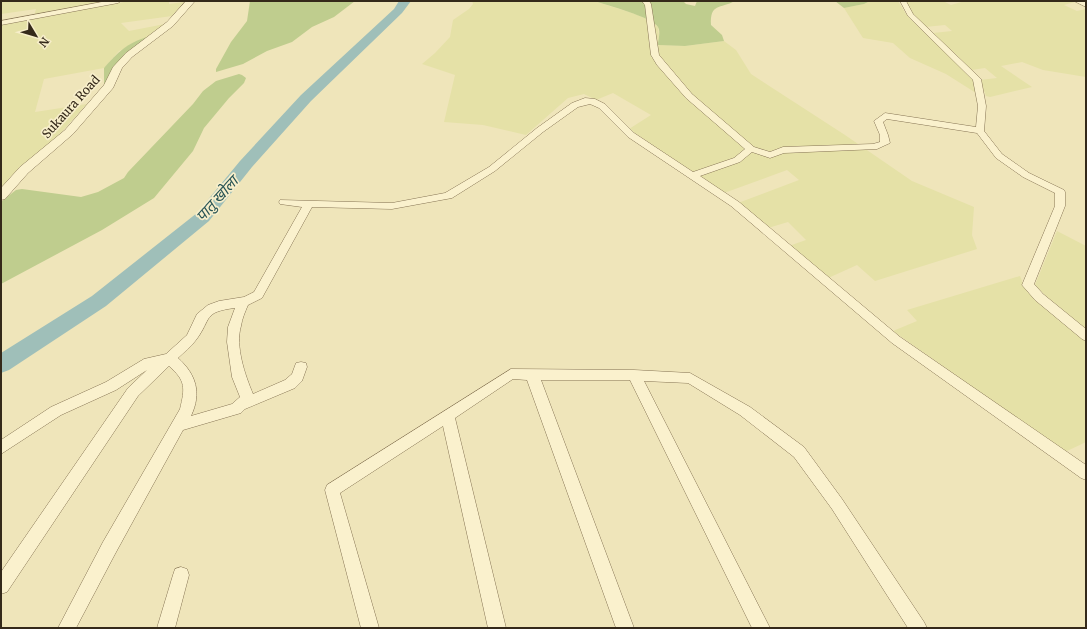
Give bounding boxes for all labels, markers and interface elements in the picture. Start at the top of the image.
north arrow [16,16,56,56]
text: N [36,34,52,50]
street label: Sukaura Road [38,72,103,141]
water label: पातु खोला [191,170,245,226]

